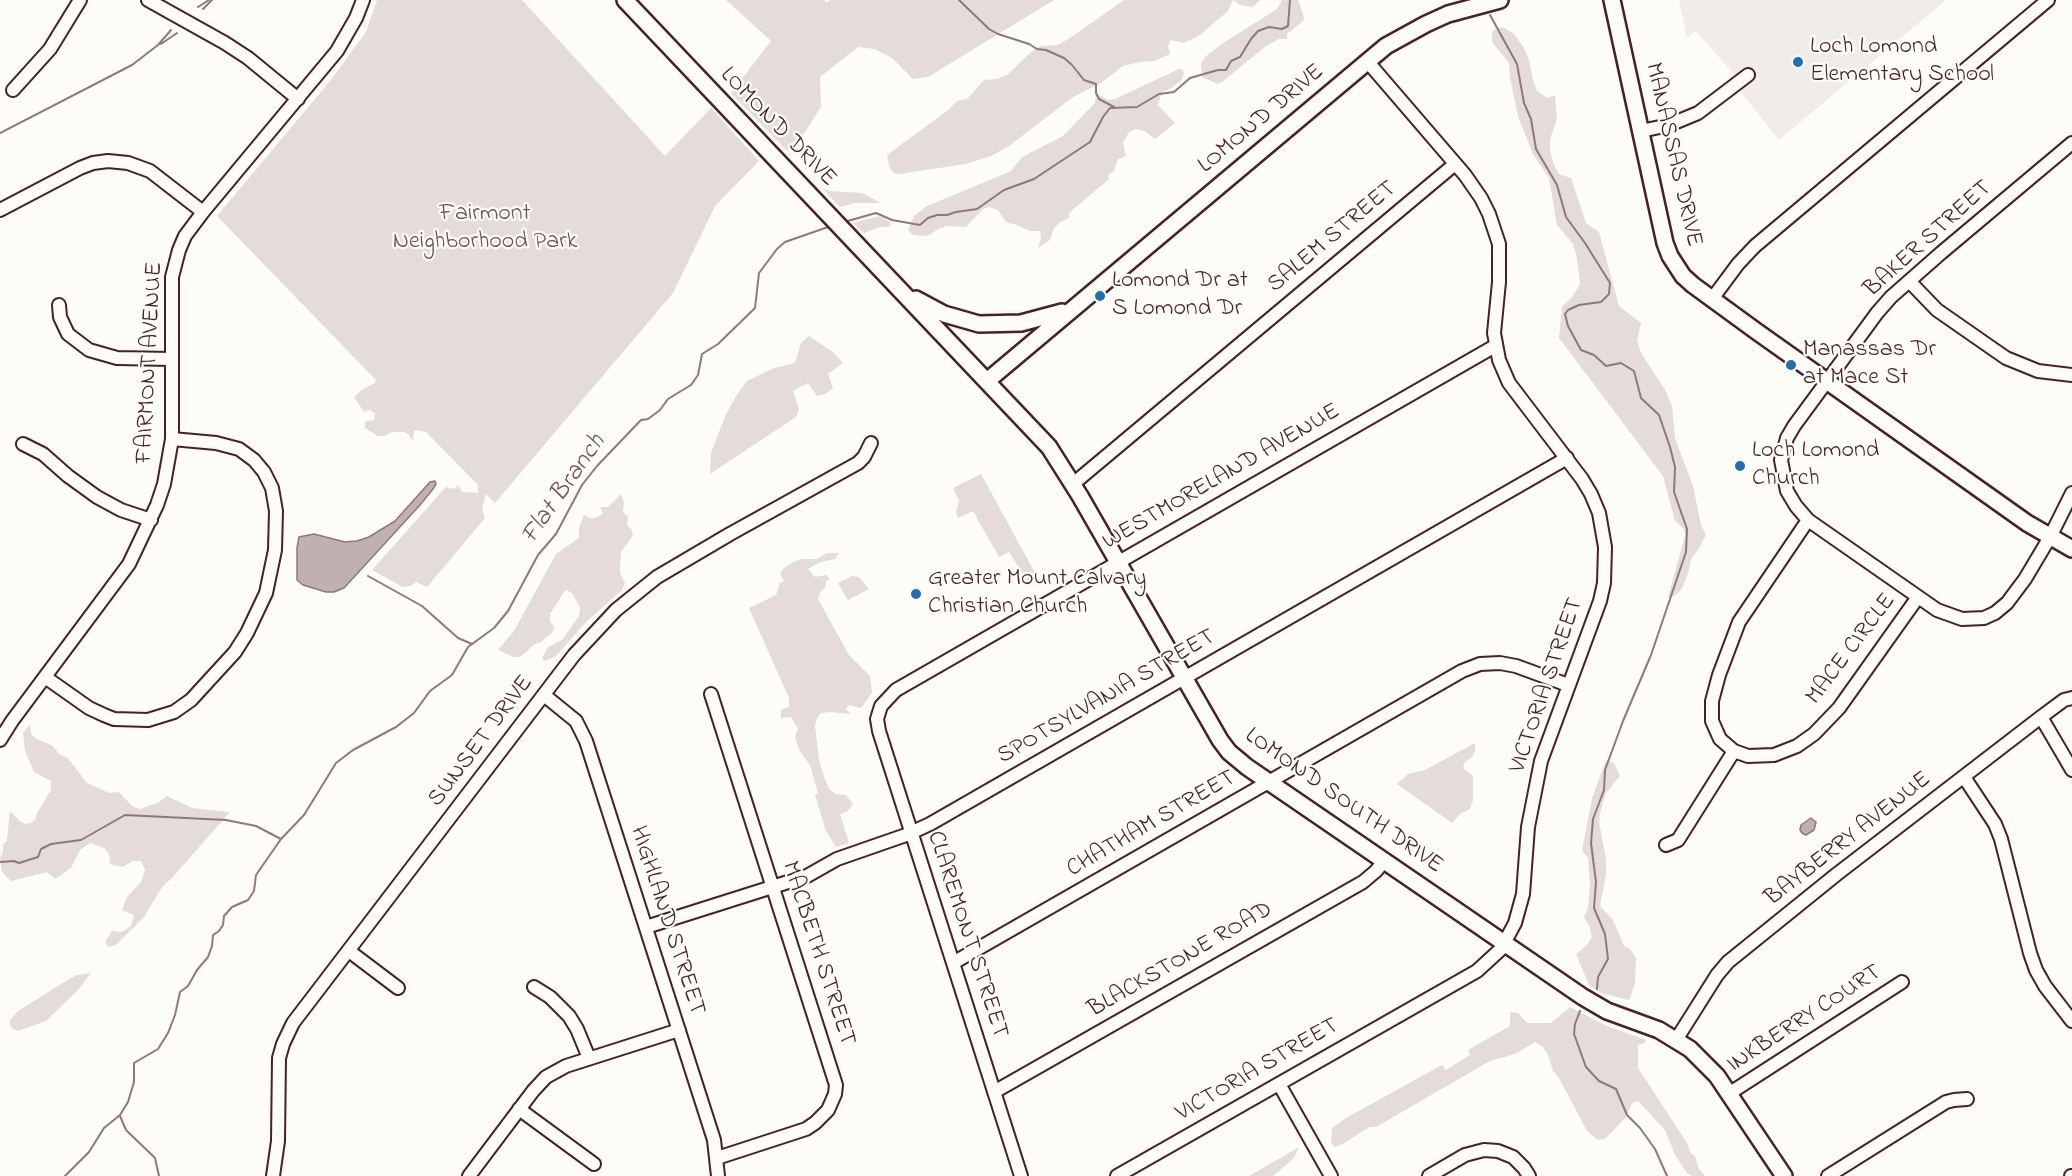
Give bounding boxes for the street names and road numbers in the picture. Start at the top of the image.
street label: LOMOND DRIVE [1193,59,1331,181]
street label: MANASSAS DRIVE [1637,60,1707,250]
street label: LOMOND DRIVE [713,62,841,194]
street label: BAKER STREET [1859,175,1999,305]
street label: SALEM STREET [1263,176,1403,300]
street label: FAIRMONT AVENUE [131,261,171,465]
street label: WESTMORELAND AVENUE [1098,398,1346,558]
street label: MACE CIRCLE [1801,589,1903,711]
street label: VICTORIA STREET [1505,595,1591,777]
street label: SPOTSYLVANIA STREET [993,624,1221,772]
street label: SUNSET DRIVE [423,670,541,814]
street label: LOMOND SOUTH DRIVE [1238,723,1448,881]
street label: CHATHAM STREET [1062,765,1242,885]
street label: BAYBERRY AVENUE [1760,766,1938,914]
street label: HIGHLAND STREET [622,823,710,1019]
street label: CLAREMONT STREET [919,828,1013,1042]
street label: MACBETH STREET [774,858,860,1050]
street label: BLACKSTONE ROAD [1084,897,1278,1025]
street label: INKBERRY COURT [1722,959,1888,1081]
street label: VICTORIA STREET [1171,1013,1345,1129]

